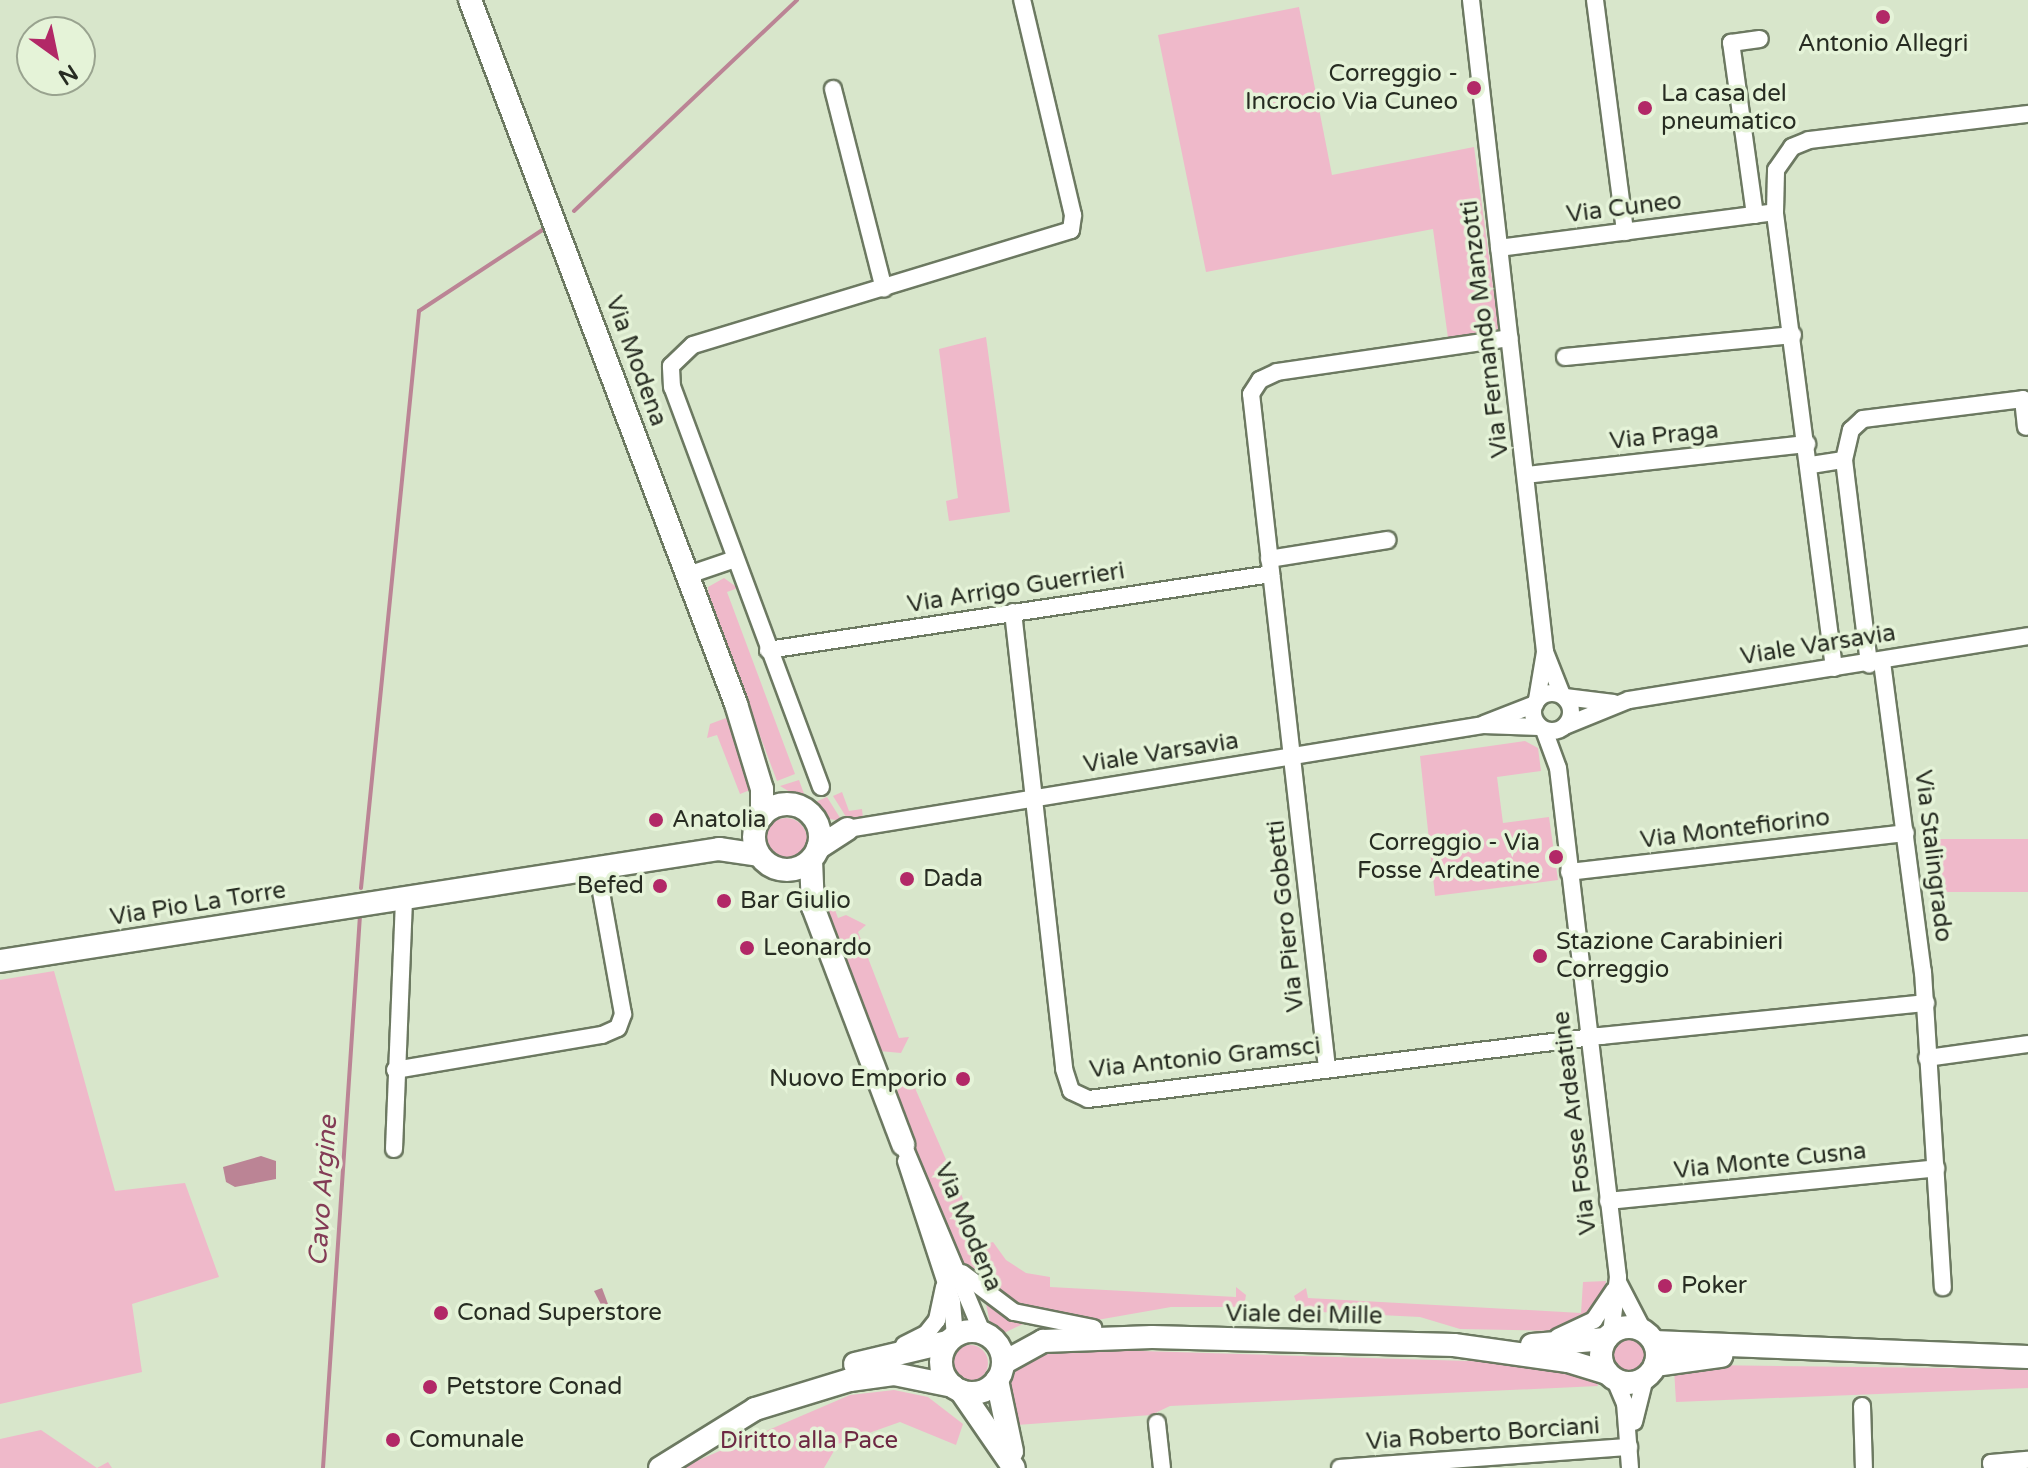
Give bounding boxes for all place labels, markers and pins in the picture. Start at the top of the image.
marker: Antonio Allegri [1874,8,1892,26]
place label: Antonio Allegri [1798,30,1968,58]
place label: Correggio - Incrocio Via Cuneo [1245,60,1458,116]
marker: Correggio - Incrocio Via Cuneo [1465,79,1483,97]
place label: La casa del pneumatico [1661,80,1797,136]
marker: La casa del pneumatico [1636,99,1654,117]
place label: Anatolia [672,806,767,834]
marker: Anatolia [647,811,665,829]
place label: Correggio - Via Fosse Ardeatine [1357,829,1540,885]
marker: Correggio - Via Fosse Ardeatine [1547,848,1565,866]
place label: Dada [923,865,983,893]
marker: Dada [898,870,916,888]
place label: Befed [577,872,644,900]
marker: Befed [651,877,669,895]
place label: Bar Giulio [740,887,851,915]
marker: Bar Giulio [715,892,733,910]
place label: Stazione Carabinieri Correggio [1556,928,1783,984]
place label: Leonardo [763,934,872,962]
marker: Leonardo [738,939,756,957]
marker: Stazione Carabinieri Correggio [1531,947,1549,965]
place label: Nuovo Emporio [769,1065,947,1093]
marker: Nuovo Emporio [954,1070,972,1088]
place label: Poker [1681,1272,1747,1300]
marker: Poker [1656,1277,1674,1295]
place label: Conad Superstore [457,1299,662,1327]
marker: Conad Superstore [432,1304,450,1322]
place label: Petstore Conad [446,1373,622,1401]
marker: Petstore Conad [421,1378,439,1396]
place label: Comunale [409,1426,524,1454]
marker: Comunale [384,1431,402,1449]

